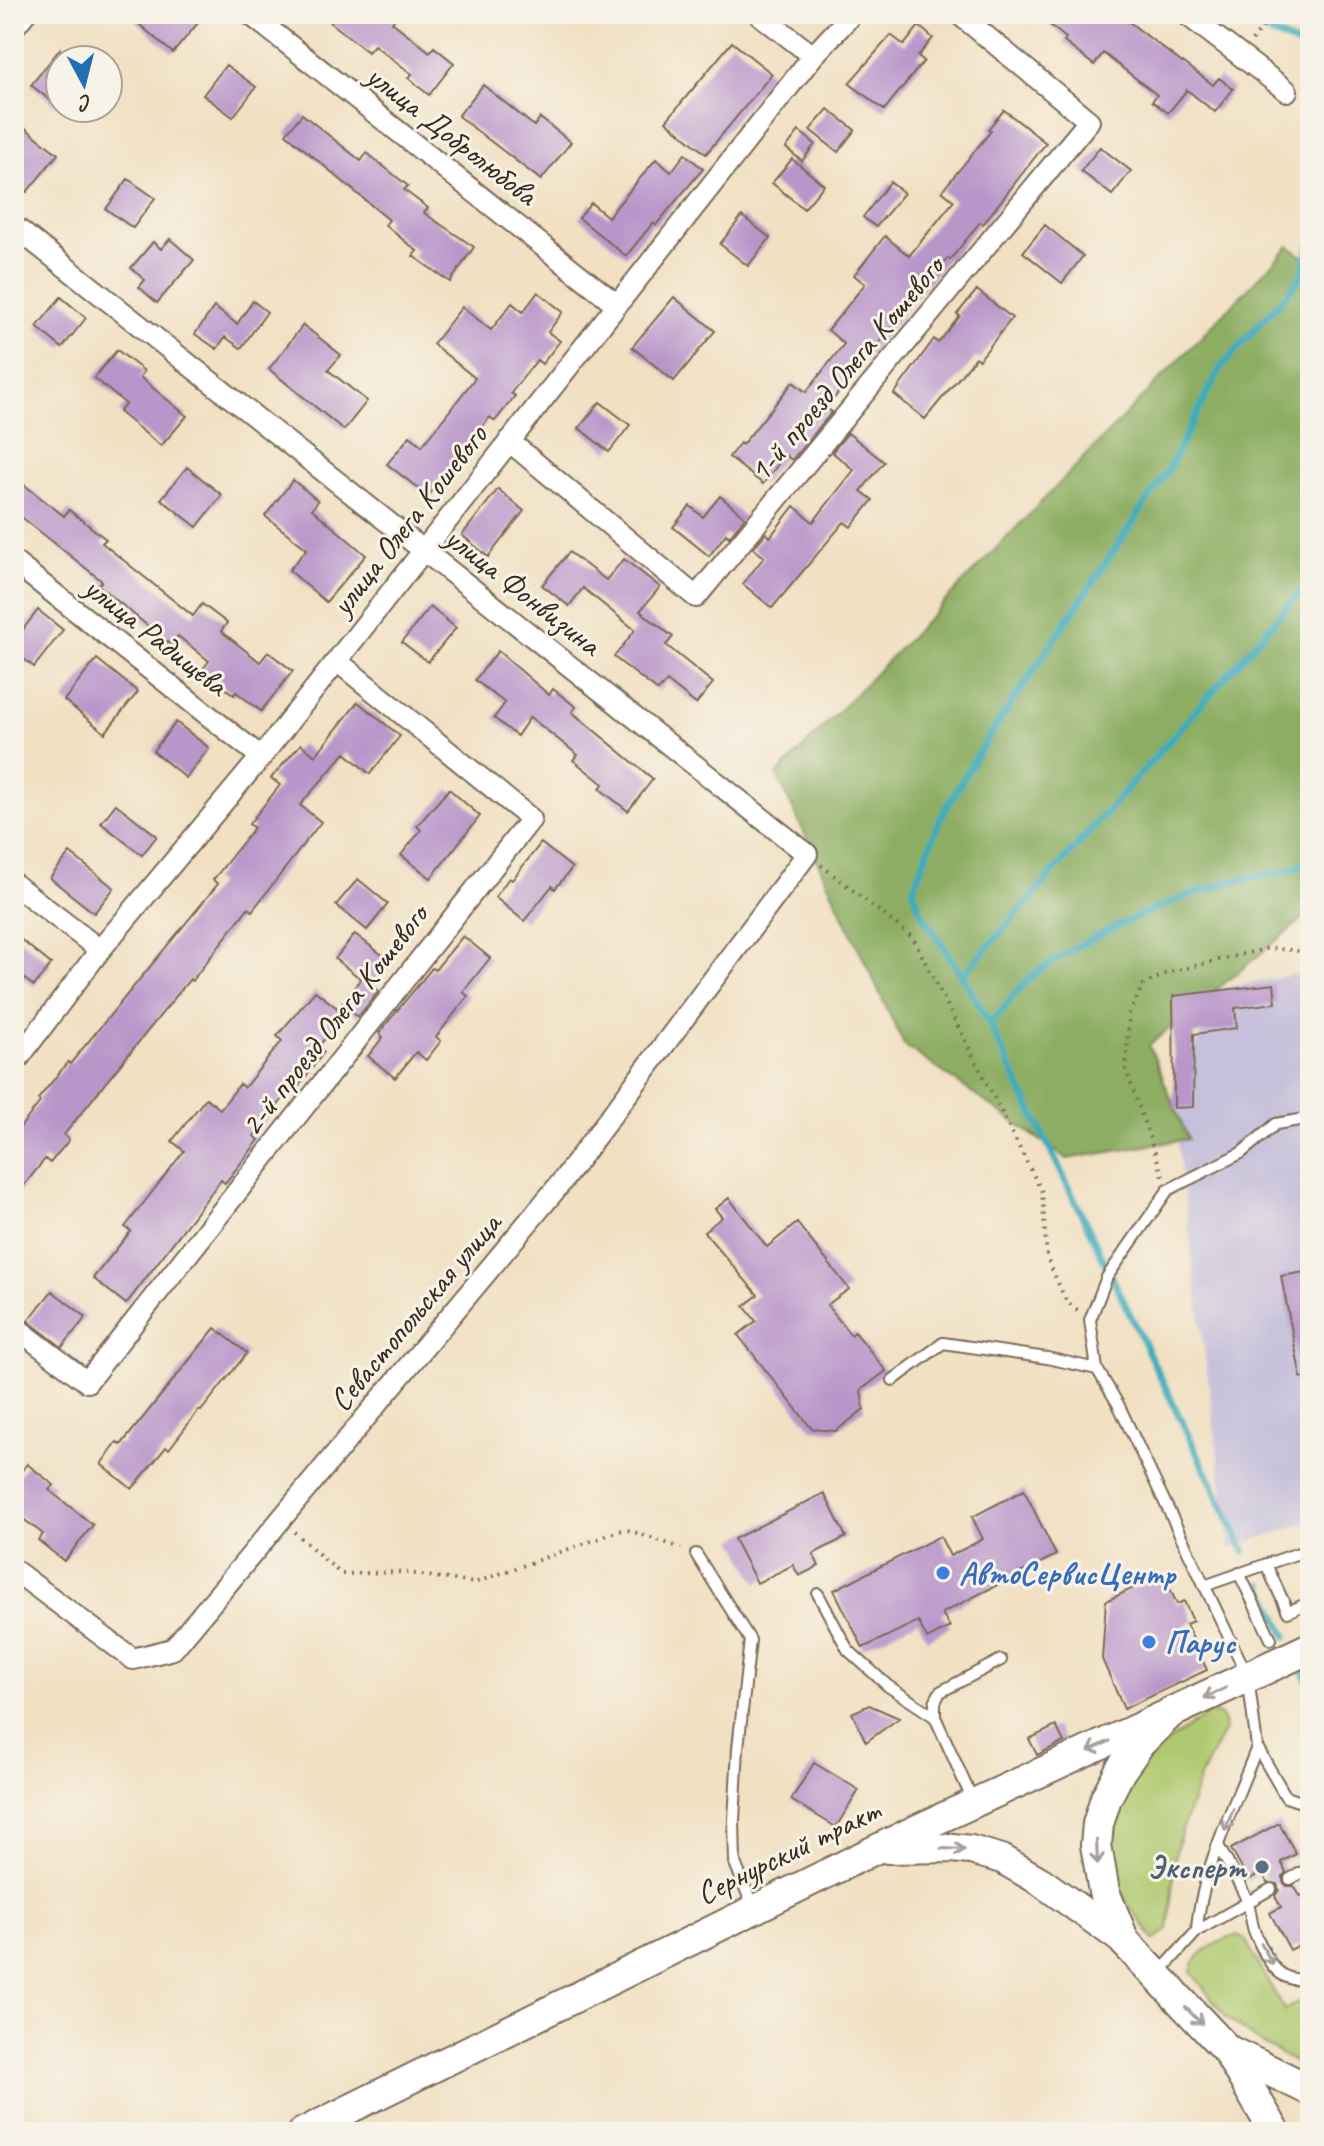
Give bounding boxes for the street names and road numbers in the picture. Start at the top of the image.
street label: улица Добролюбова [357,54,548,216]
street label: 1-й проезд Олега Кошевого [739,245,955,490]
street label: улица Олега Кошевого [320,415,497,625]
street label: улица Фонвизина [435,516,611,666]
street label: улица Радищева [74,566,238,706]
street label: 2-й проезд Олега Кошевого [231,893,439,1144]
street label: Севастопольская улица [320,1202,512,1420]
street label: Сернурский тракт [690,1789,889,1914]

